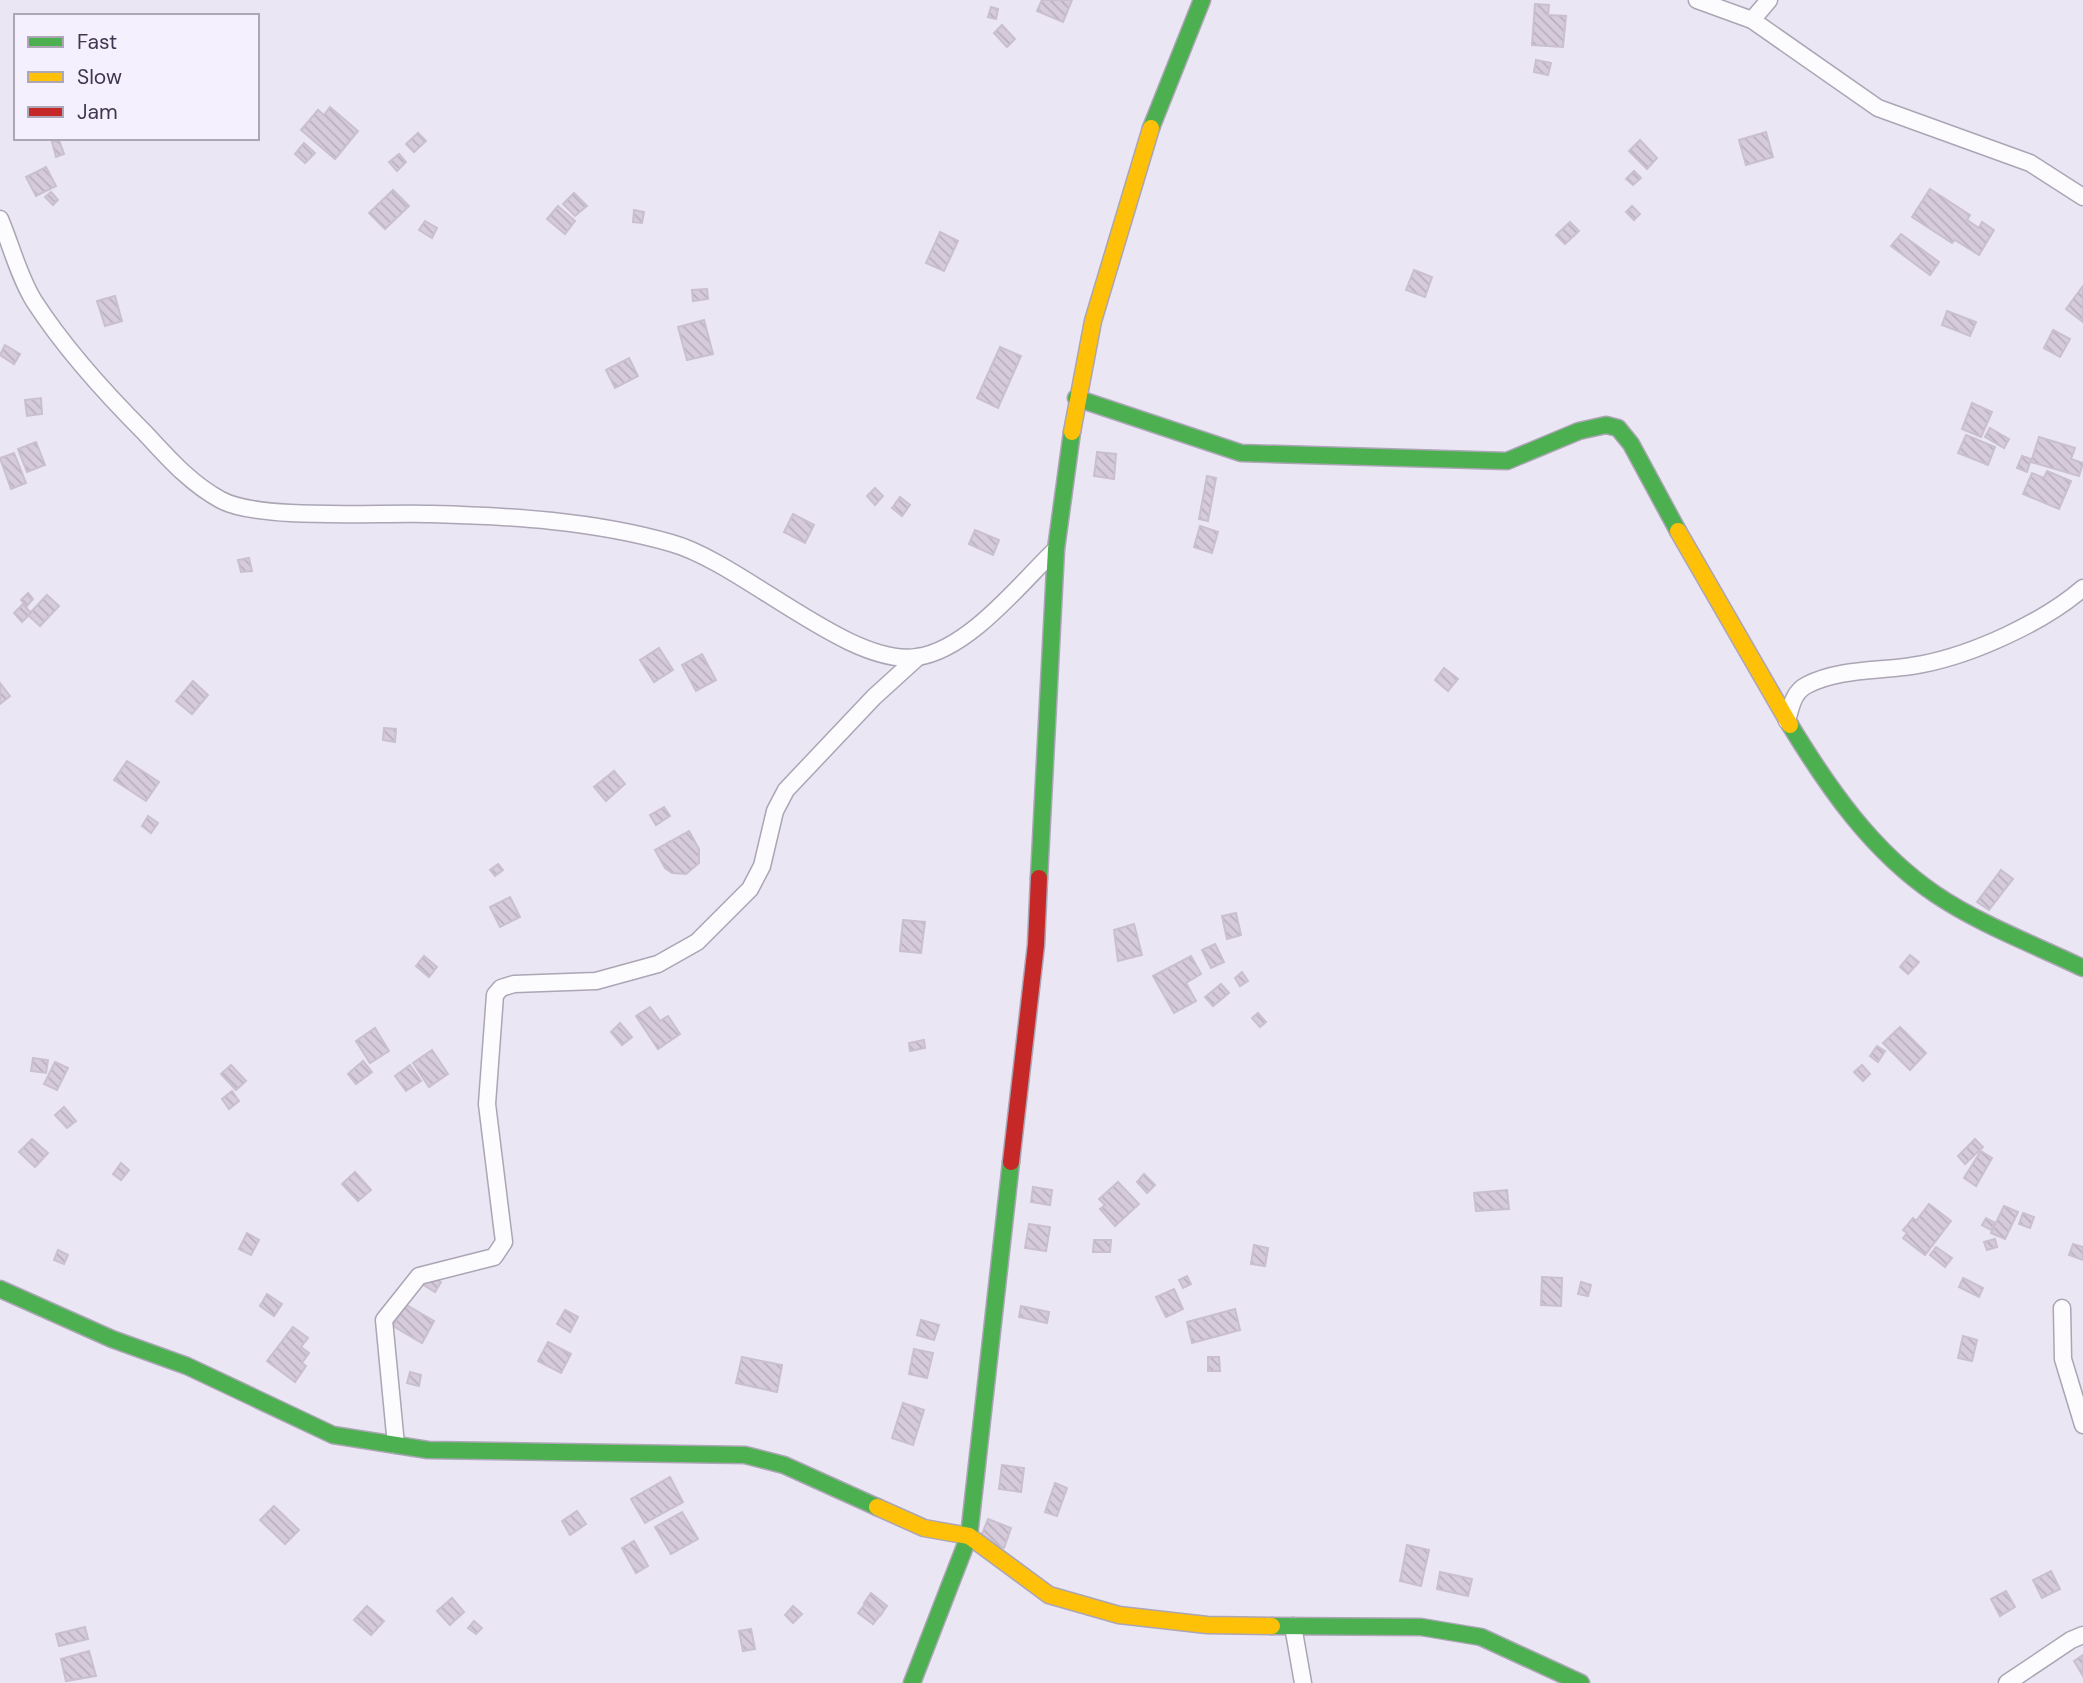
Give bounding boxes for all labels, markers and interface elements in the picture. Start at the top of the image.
legend [14,14,259,140]
text: Fast [77,28,117,56]
text: Slow [77,63,122,91]
text: Jam [77,98,118,126]

